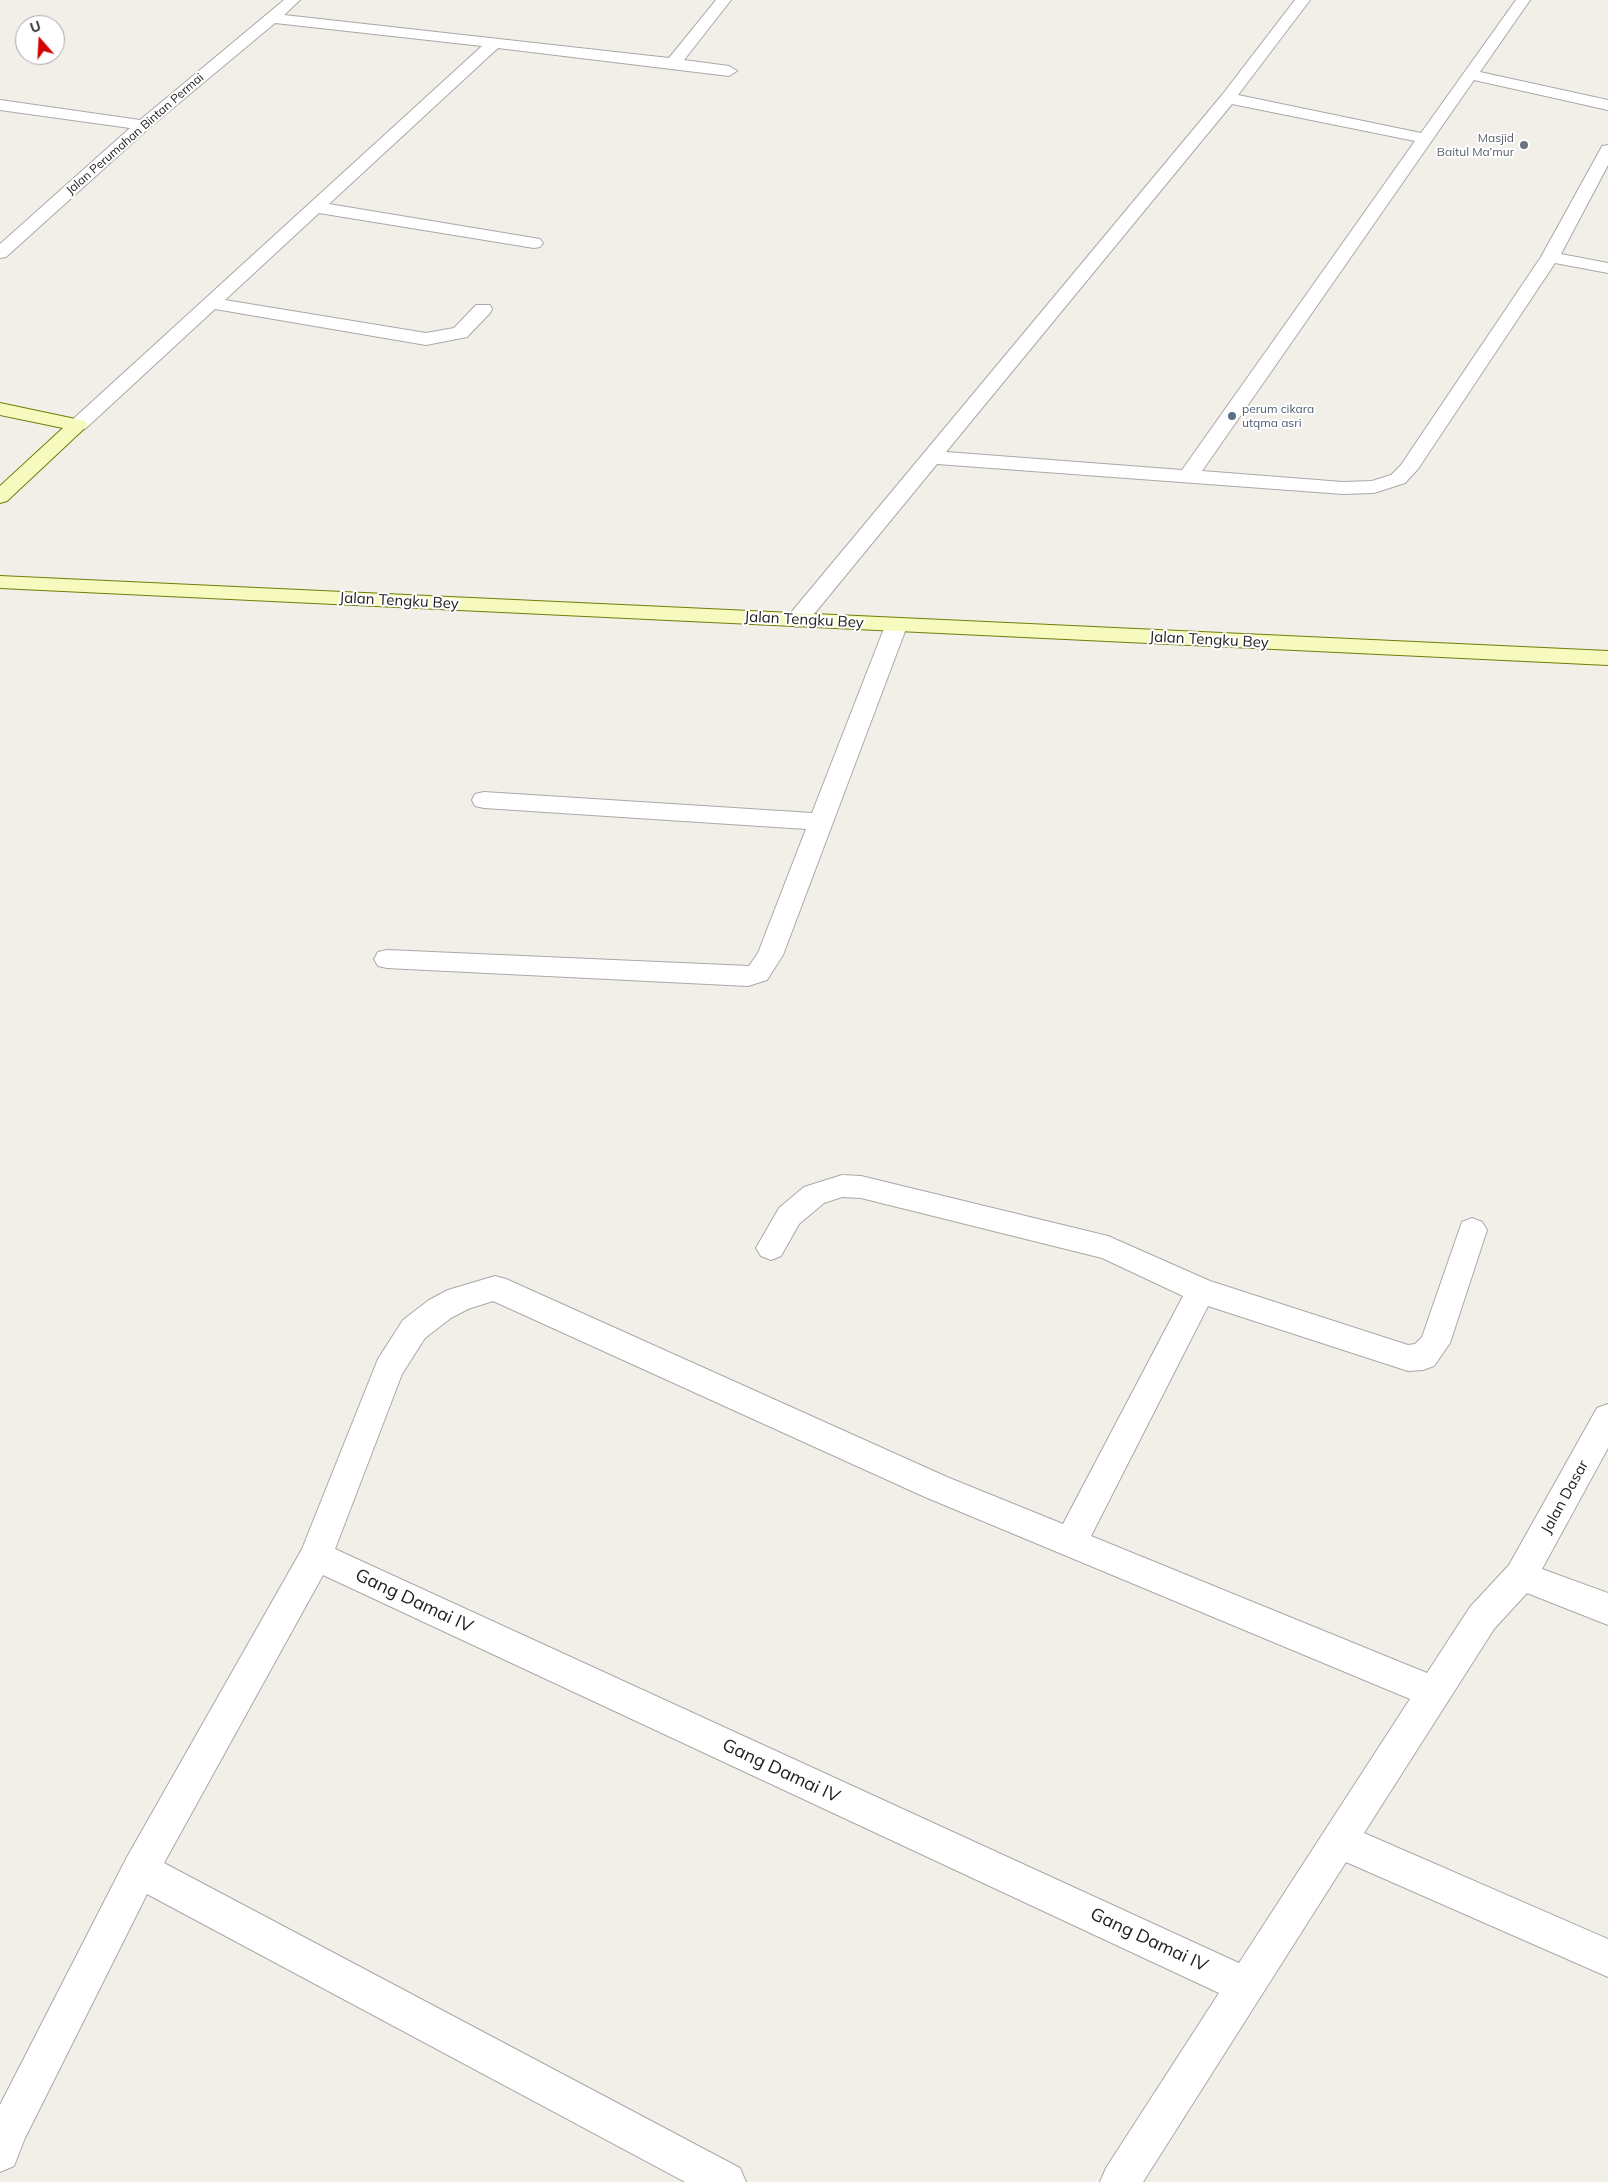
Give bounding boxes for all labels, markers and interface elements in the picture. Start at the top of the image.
north arrow [15,15,65,65]
text: U [28,17,43,37]
street label: Jalan Perumahan Bintan Permai [63,70,207,198]
place label: Masjid Baitul Ma’mur [1437,131,1514,159]
marker: Masjid Baitul Ma’mur [1518,139,1530,151]
place label: perum cikara utqma asri [1242,402,1314,430]
marker: perum cikara utqma asri [1226,410,1238,422]
street label: Jalan Tengku Bey [339,589,459,613]
street label: Jalan Tengku Bey [744,608,864,632]
street label: Jalan Tengku Bey [1149,628,1269,652]
street label: Jalan Dasar [1537,1457,1593,1537]
street label: Gang Damai IV [352,1564,476,1638]
street label: Gang Damai IV [719,1734,843,1808]
street label: Gang Damai IV [1087,1903,1211,1977]

